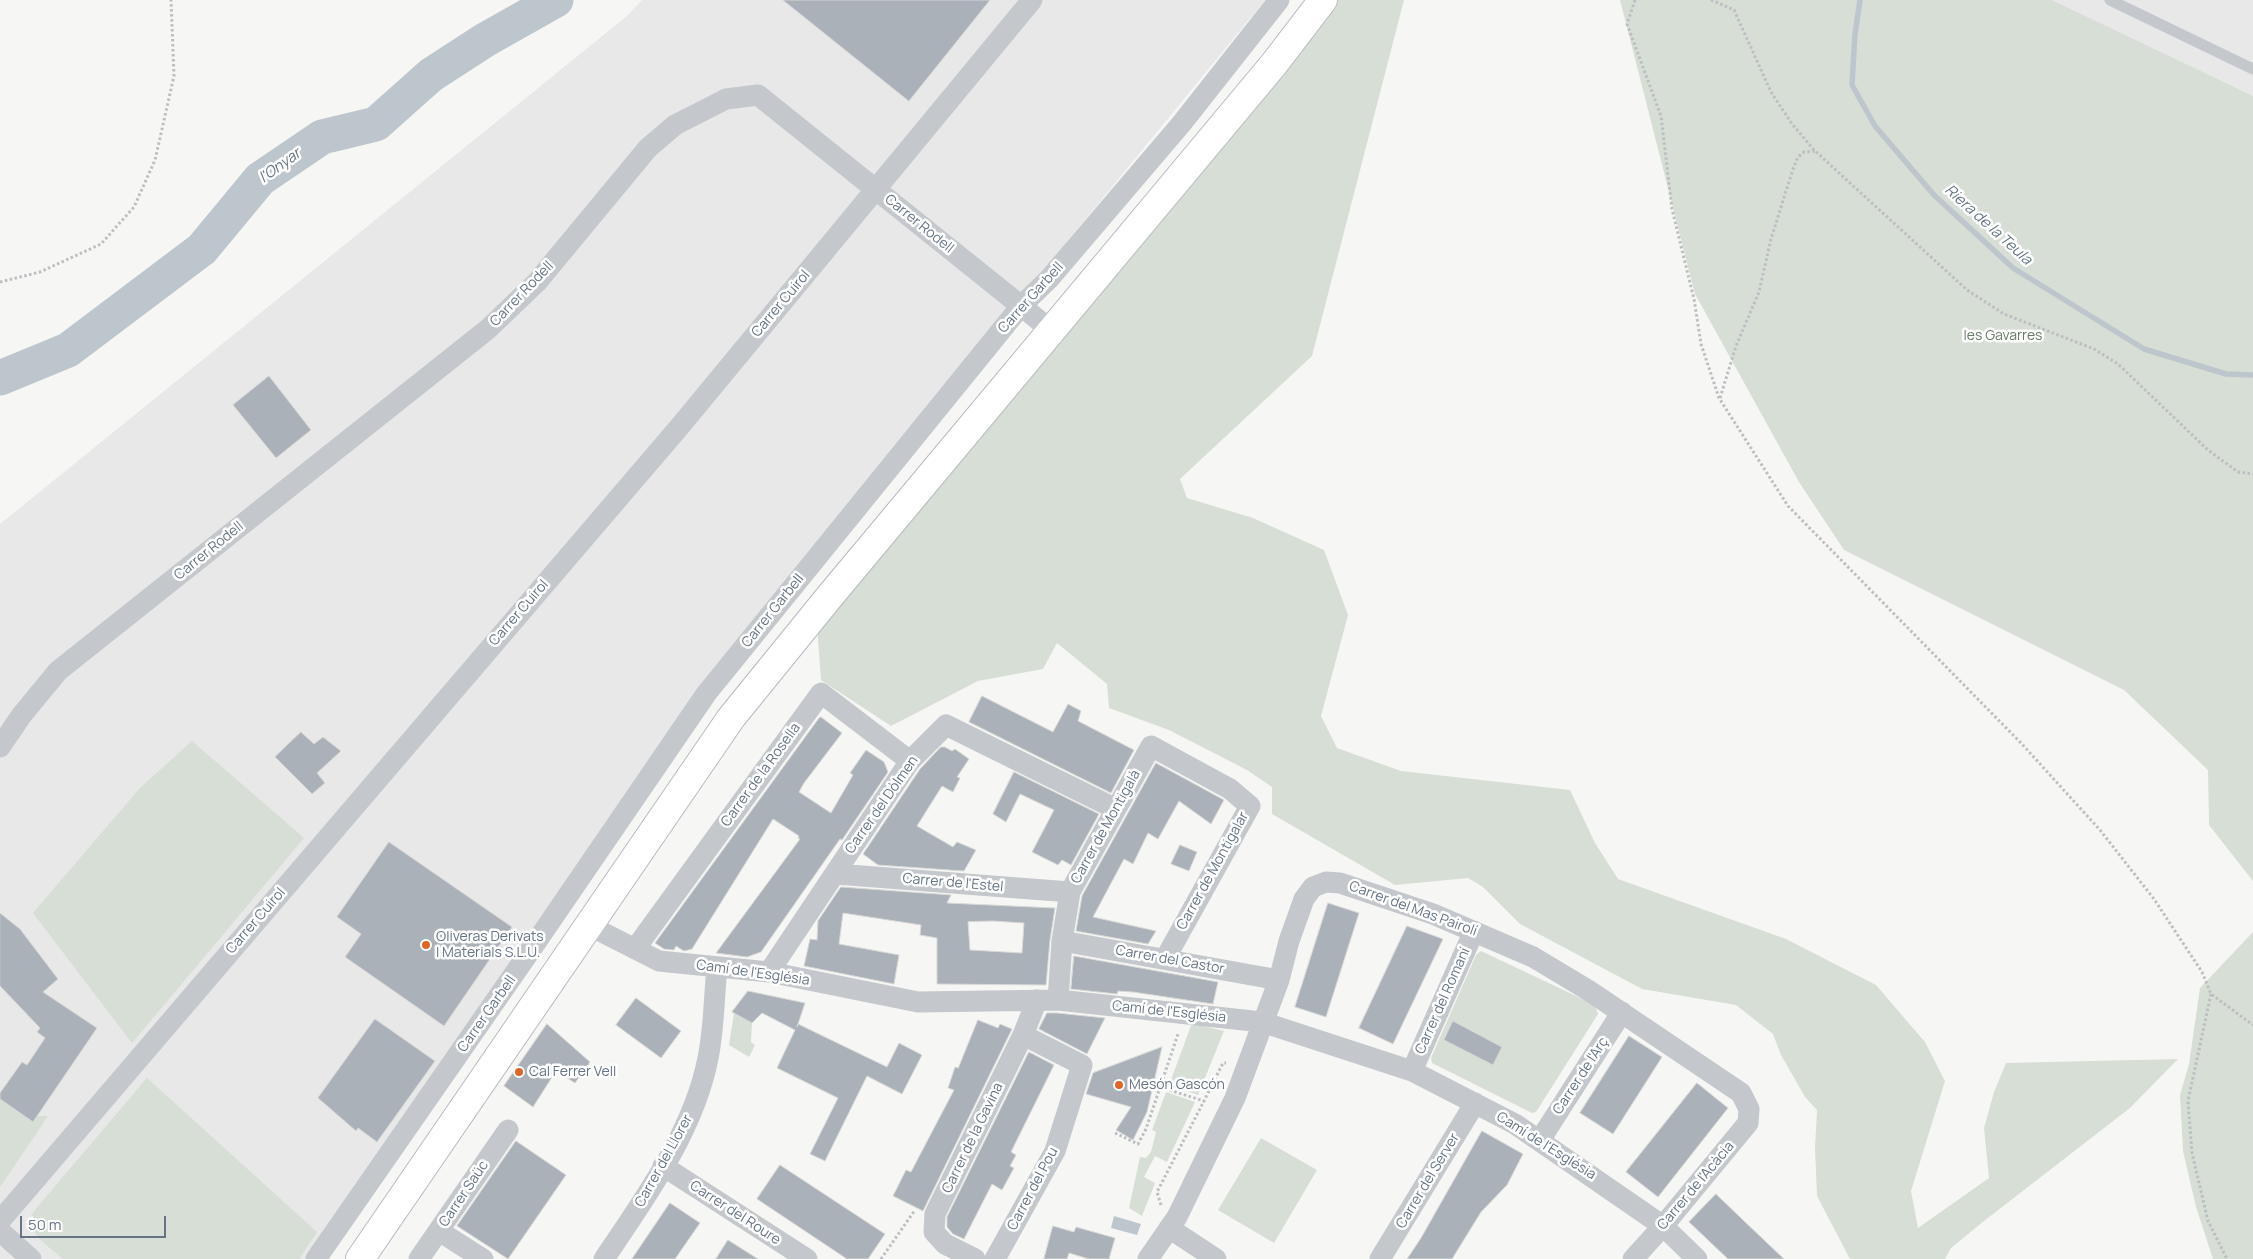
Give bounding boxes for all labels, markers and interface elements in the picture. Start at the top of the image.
water label: l'Onyar [256,145,304,187]
water label: Riera de la Teula [1941,181,2035,269]
street label: Carrer Rodell [881,191,957,257]
street label: Carrer Rodell [487,258,557,330]
street label: Carrer Garbell [995,259,1067,337]
street label: Carrer Cuirol [748,267,814,341]
park label: les Gavarres [1964,328,2042,344]
street label: Carrer Rodell [171,518,247,584]
street label: Carrer Garbell [738,571,808,651]
street label: Carrer Cuirol [486,577,552,649]
street label: Carrer de la Rosella [718,720,804,830]
street label: Carrer del Dòlmen [842,753,922,857]
street label: Carrer de Montigalà [1068,767,1144,887]
street label: Carrer de Montigalar [1174,809,1252,933]
street label: Carrer de l'Estel [902,870,1004,896]
street label: Carrer del Mas Pairolí [1347,878,1479,940]
street label: Carrer Cuirol [223,885,289,957]
place label: Oliveras Derivats I Materials S.L.U. [436,929,544,962]
marker: Oliveras Derivats I Materials S.L.U. [420,939,432,951]
street label: Carrer del Castor [1114,942,1226,978]
street label: Carrer del Romaní [1412,945,1474,1057]
street label: Camí de l'Església [695,957,811,989]
street label: Carrer Garbell [454,973,520,1055]
street label: Camí de l'Església [1111,998,1227,1026]
street label: Carrer de l'Arç [1550,1034,1612,1118]
place label: Cal Ferrer Vell [529,1064,616,1080]
marker: Cal Ferrer Vell [513,1066,525,1078]
place label: Mesón Gascón [1129,1077,1225,1093]
marker: Mesón Gascón [1113,1079,1125,1091]
street label: Carrer de la Gavina [939,1080,1007,1196]
street label: Camí de l'Església [1493,1109,1599,1183]
street label: Carrer del Llorer [632,1112,696,1210]
street label: Carrer del Server [1393,1130,1463,1232]
street label: Carrer de l'Acàcia [1654,1138,1738,1234]
street label: Carrer del Pou [1004,1145,1062,1233]
street label: Carrer Saüc [436,1158,492,1230]
street label: Carrer del Roure [686,1177,784,1249]
scale bar [22,1206,169,1238]
text: 50 m [28,1214,62,1235]

